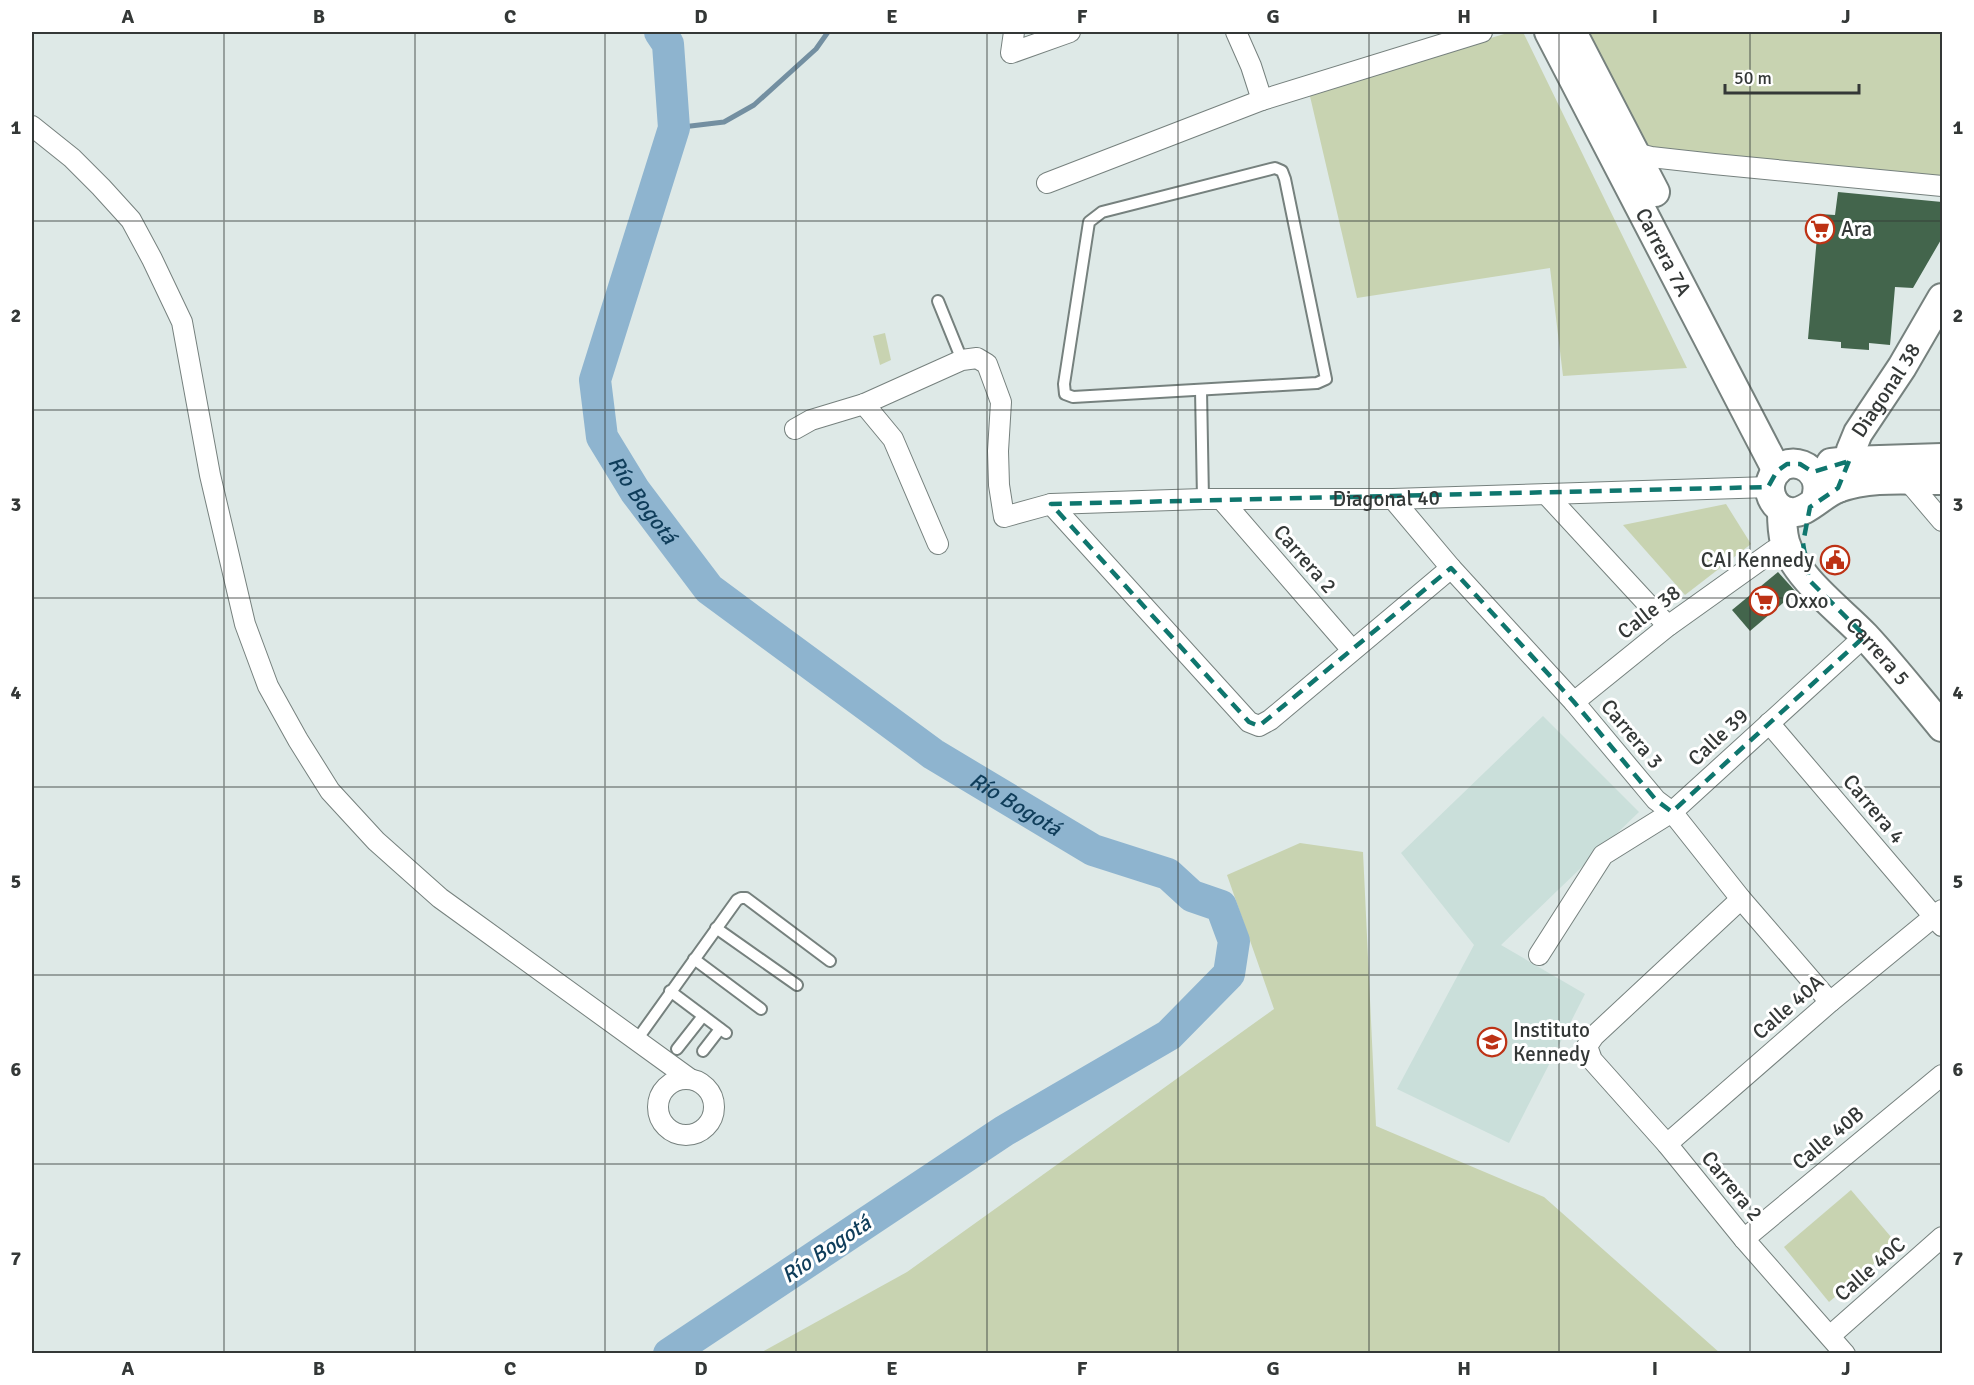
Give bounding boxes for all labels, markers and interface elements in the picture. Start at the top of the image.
text: A [122,4,135,29]
text: B [313,4,325,29]
text: C [504,4,516,29]
text: D [694,4,708,29]
text: E [886,4,898,29]
text: F [1077,4,1088,29]
text: G [1266,4,1280,29]
text: H [1457,4,1471,29]
text: I [1652,4,1658,29]
text: J [1841,4,1851,29]
scale bar [1725,57,1858,95]
text: 50 m [1734,67,1772,89]
text: 1 [11,115,22,140]
text: 1 [1953,115,1964,140]
street label: Carrera 7A [1630,204,1697,301]
supermarket icon: Ara [1804,213,1836,245]
place label: Ara [1841,216,1872,242]
text: 2 [11,303,21,328]
text: 2 [1953,303,1963,328]
street label: Diagonal 38 [1846,338,1926,442]
water label: Río Bogotá [603,450,685,551]
street label: Diagonal 40 [1332,485,1440,512]
text: 3 [11,492,21,517]
text: 3 [1953,492,1963,517]
street label: Carrera 2 [1268,519,1342,599]
public building icon: CAI Kennedy [1819,544,1851,576]
place label: CAI Kennedy [1701,547,1814,573]
street label: Calle 38 [1612,579,1686,645]
supermarket icon: Oxxo [1748,585,1780,617]
place label: Oxxo [1785,588,1828,614]
street label: Carrera 5 [1841,612,1915,691]
text: 4 [11,680,22,705]
text: 4 [1953,680,1964,705]
street label: Carrera 3 [1595,694,1669,774]
street label: Calle 39 [1682,703,1754,771]
water label: Río Bogotá [965,766,1068,842]
street label: Carrera 4 [1837,769,1911,849]
text: 5 [11,869,21,894]
text: 5 [1953,869,1963,894]
street label: Calle 40A [1747,969,1829,1045]
place label: Instituto Kennedy [1513,1017,1590,1067]
school or university icon: Instituto Kennedy [1476,1026,1508,1058]
text: 6 [11,1057,22,1082]
text: 6 [1953,1057,1964,1082]
street label: Calle 40B [1787,1101,1869,1175]
street label: Carrera 2 [1696,1146,1768,1226]
water label: Río Bogotá [776,1208,877,1289]
street label: Calle 40C [1829,1231,1911,1307]
text: 7 [11,1246,22,1271]
text: 7 [1953,1246,1964,1271]
text: A [122,1356,135,1381]
text: B [313,1356,325,1381]
text: C [504,1356,516,1381]
text: D [694,1356,708,1381]
text: E [886,1356,898,1381]
text: F [1077,1356,1088,1381]
text: G [1266,1356,1280,1381]
text: H [1457,1356,1471,1381]
text: I [1652,1356,1658,1381]
text: J [1841,1356,1851,1381]

